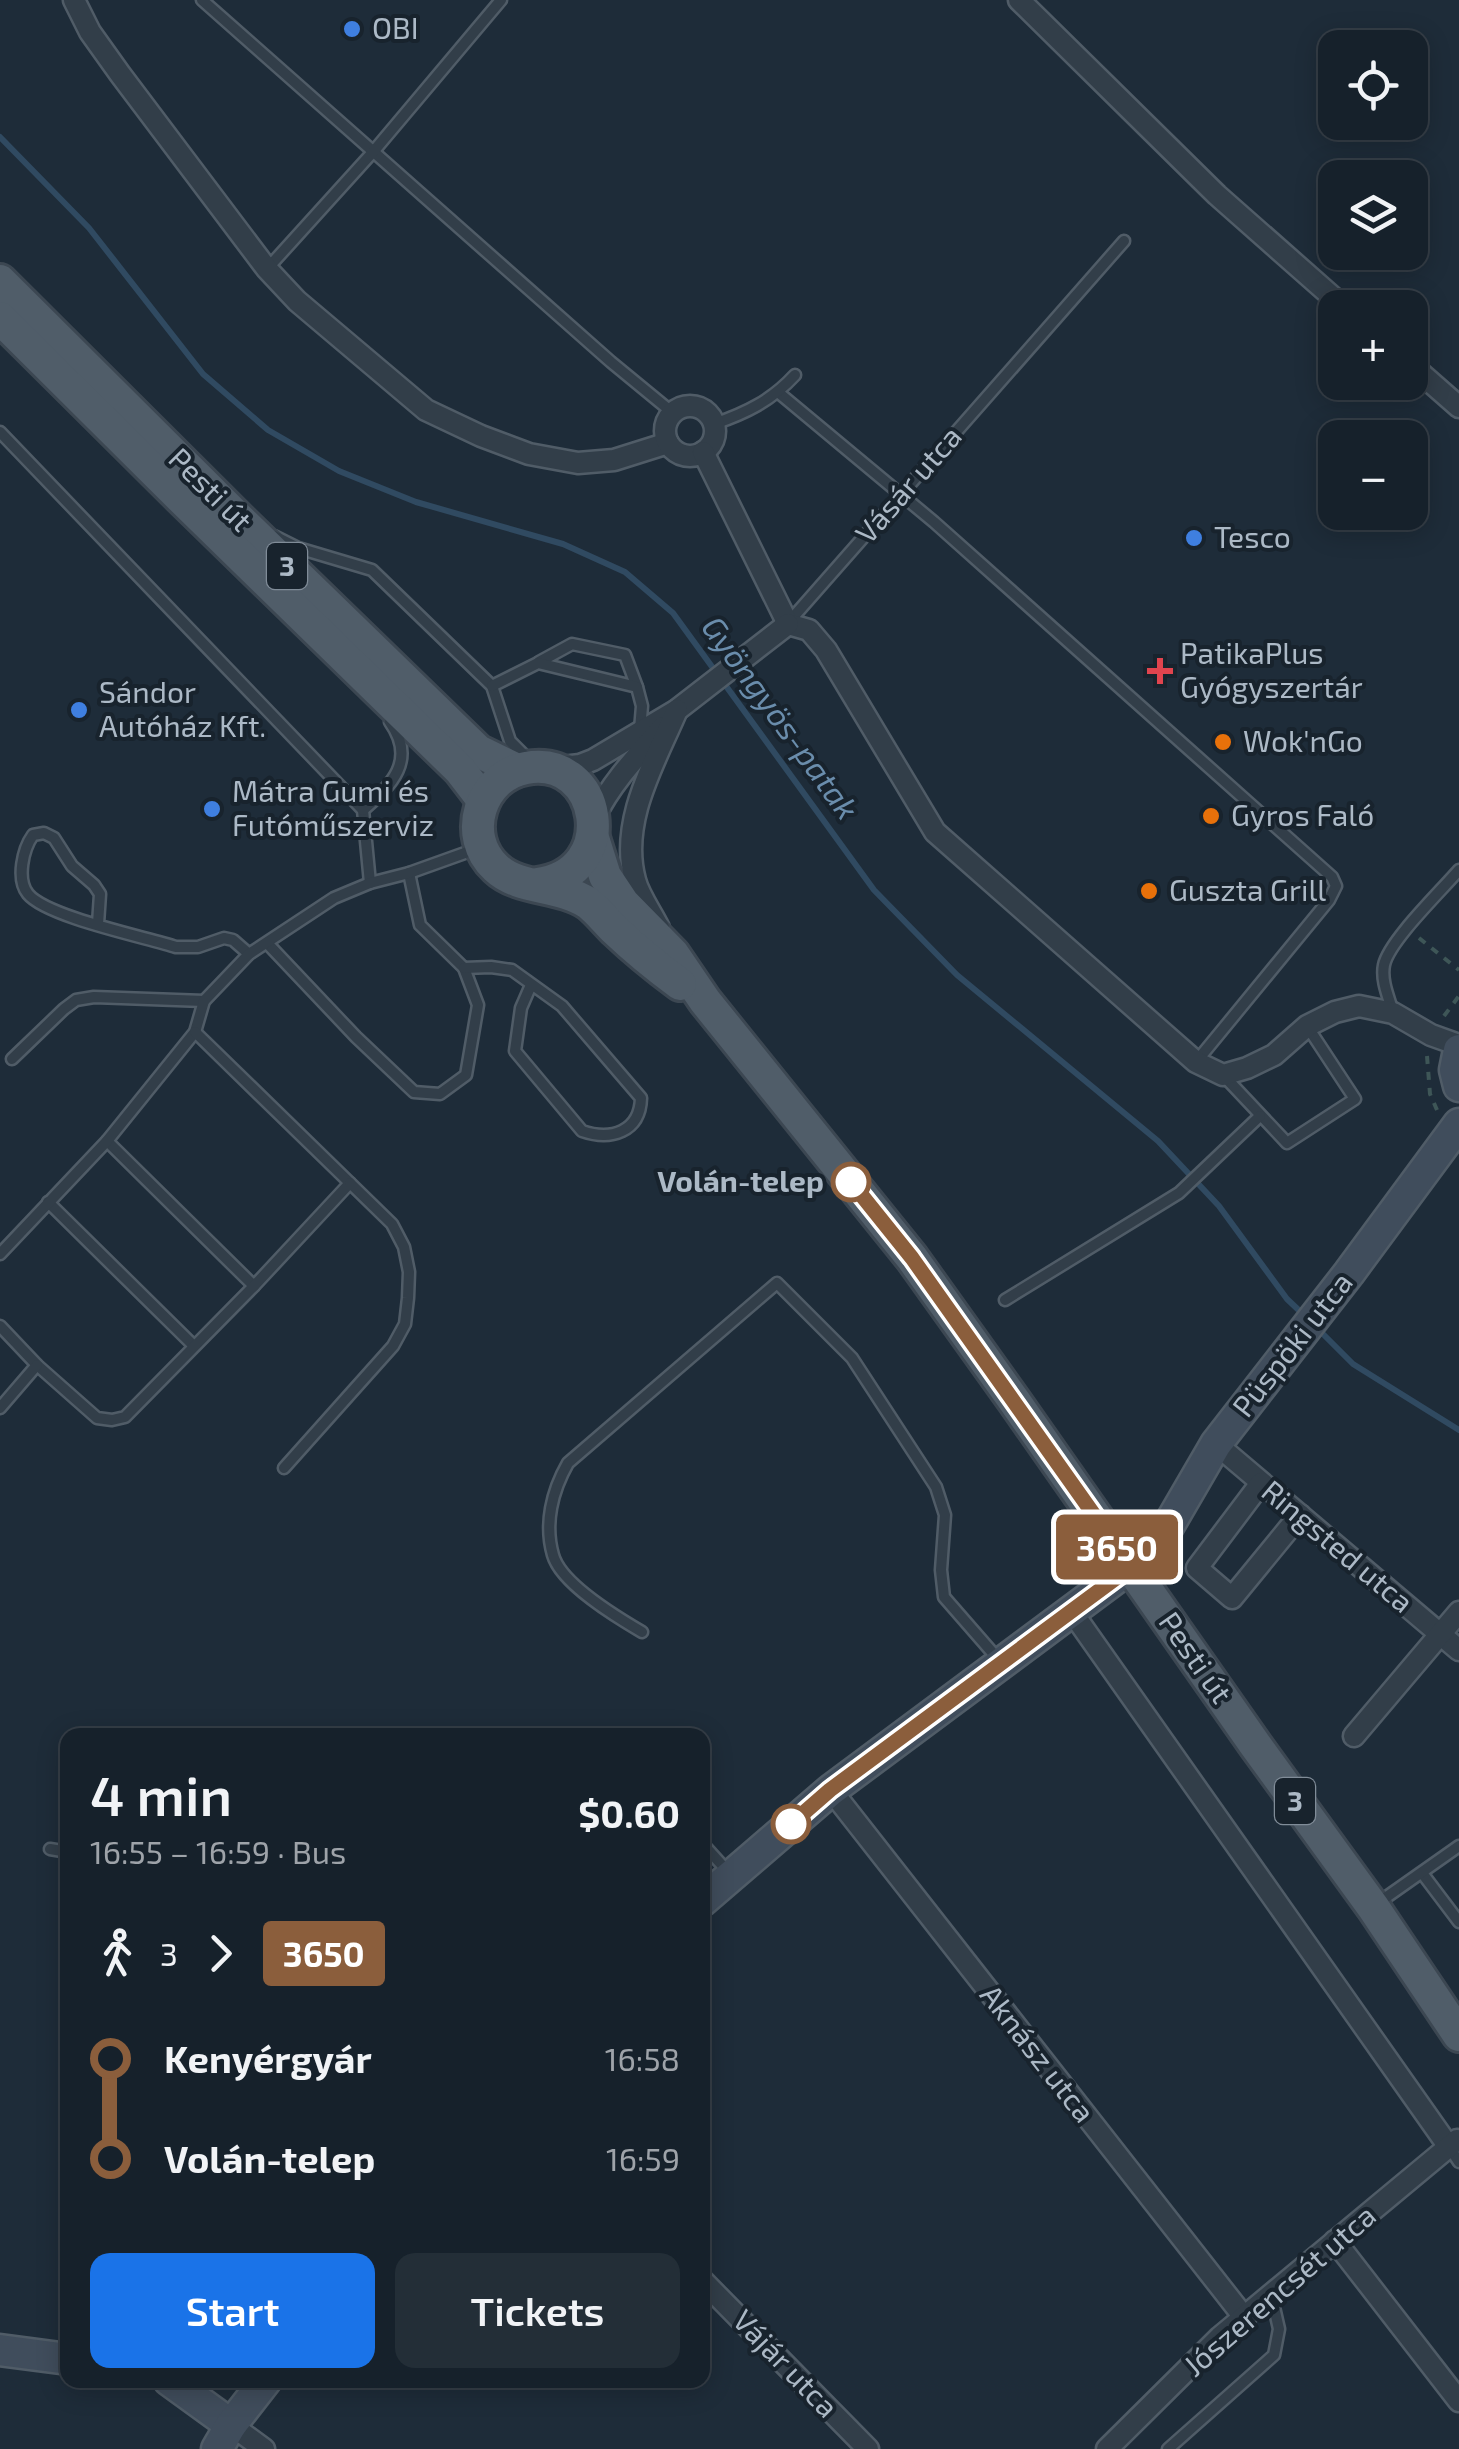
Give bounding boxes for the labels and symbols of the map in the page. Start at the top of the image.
place label: OBI [372,9,419,45]
marker: OBI [341,18,363,40]
street label: Vásár utca [847,418,968,550]
street label: Pesti út [162,439,261,538]
place label: Tesco [1214,518,1291,554]
marker: Tesco [1183,527,1205,549]
road number: 3 [267,543,307,589]
water label: Gyöngyös-patak [694,608,868,826]
place label: PatikaPlus Gyógyszertár [1180,634,1363,704]
marker: PatikaPlus Gyógyszertár [1149,660,1171,682]
place label: Sándor Autóház Kft. [99,673,266,743]
marker: Sándor Autóház Kft. [68,699,90,721]
place label: Wok'nGo [1243,722,1363,758]
marker: Wok'nGo [1212,731,1234,753]
place label: Mátra Gumi és Futóműszerviz [232,772,434,842]
place label: Gyros Faló [1231,796,1374,832]
marker: Mátra Gumi és Futóműszerviz [201,798,223,820]
marker: Gyros Faló [1200,805,1222,827]
place label: Guszta Grill [1169,871,1326,907]
marker: Guszta Grill [1138,880,1160,902]
place label: Volán-telep [657,1162,824,1198]
marker: Volán-telep [832,1163,870,1201]
street label: Püspöki utca [1224,1264,1359,1423]
street label: Ringsted utca [1255,1472,1421,1619]
line badge: 3650 [1047,1514,1187,1580]
street label: Pesti út [1152,1604,1241,1709]
road number: 3 [1275,1778,1315,1824]
unlabelled marker [772,1805,810,1843]
street label: Aknász utca [974,1977,1103,2129]
street label: Jószerencsét utca [1175,2196,1382,2383]
street label: Vájár utca [726,2301,846,2424]

